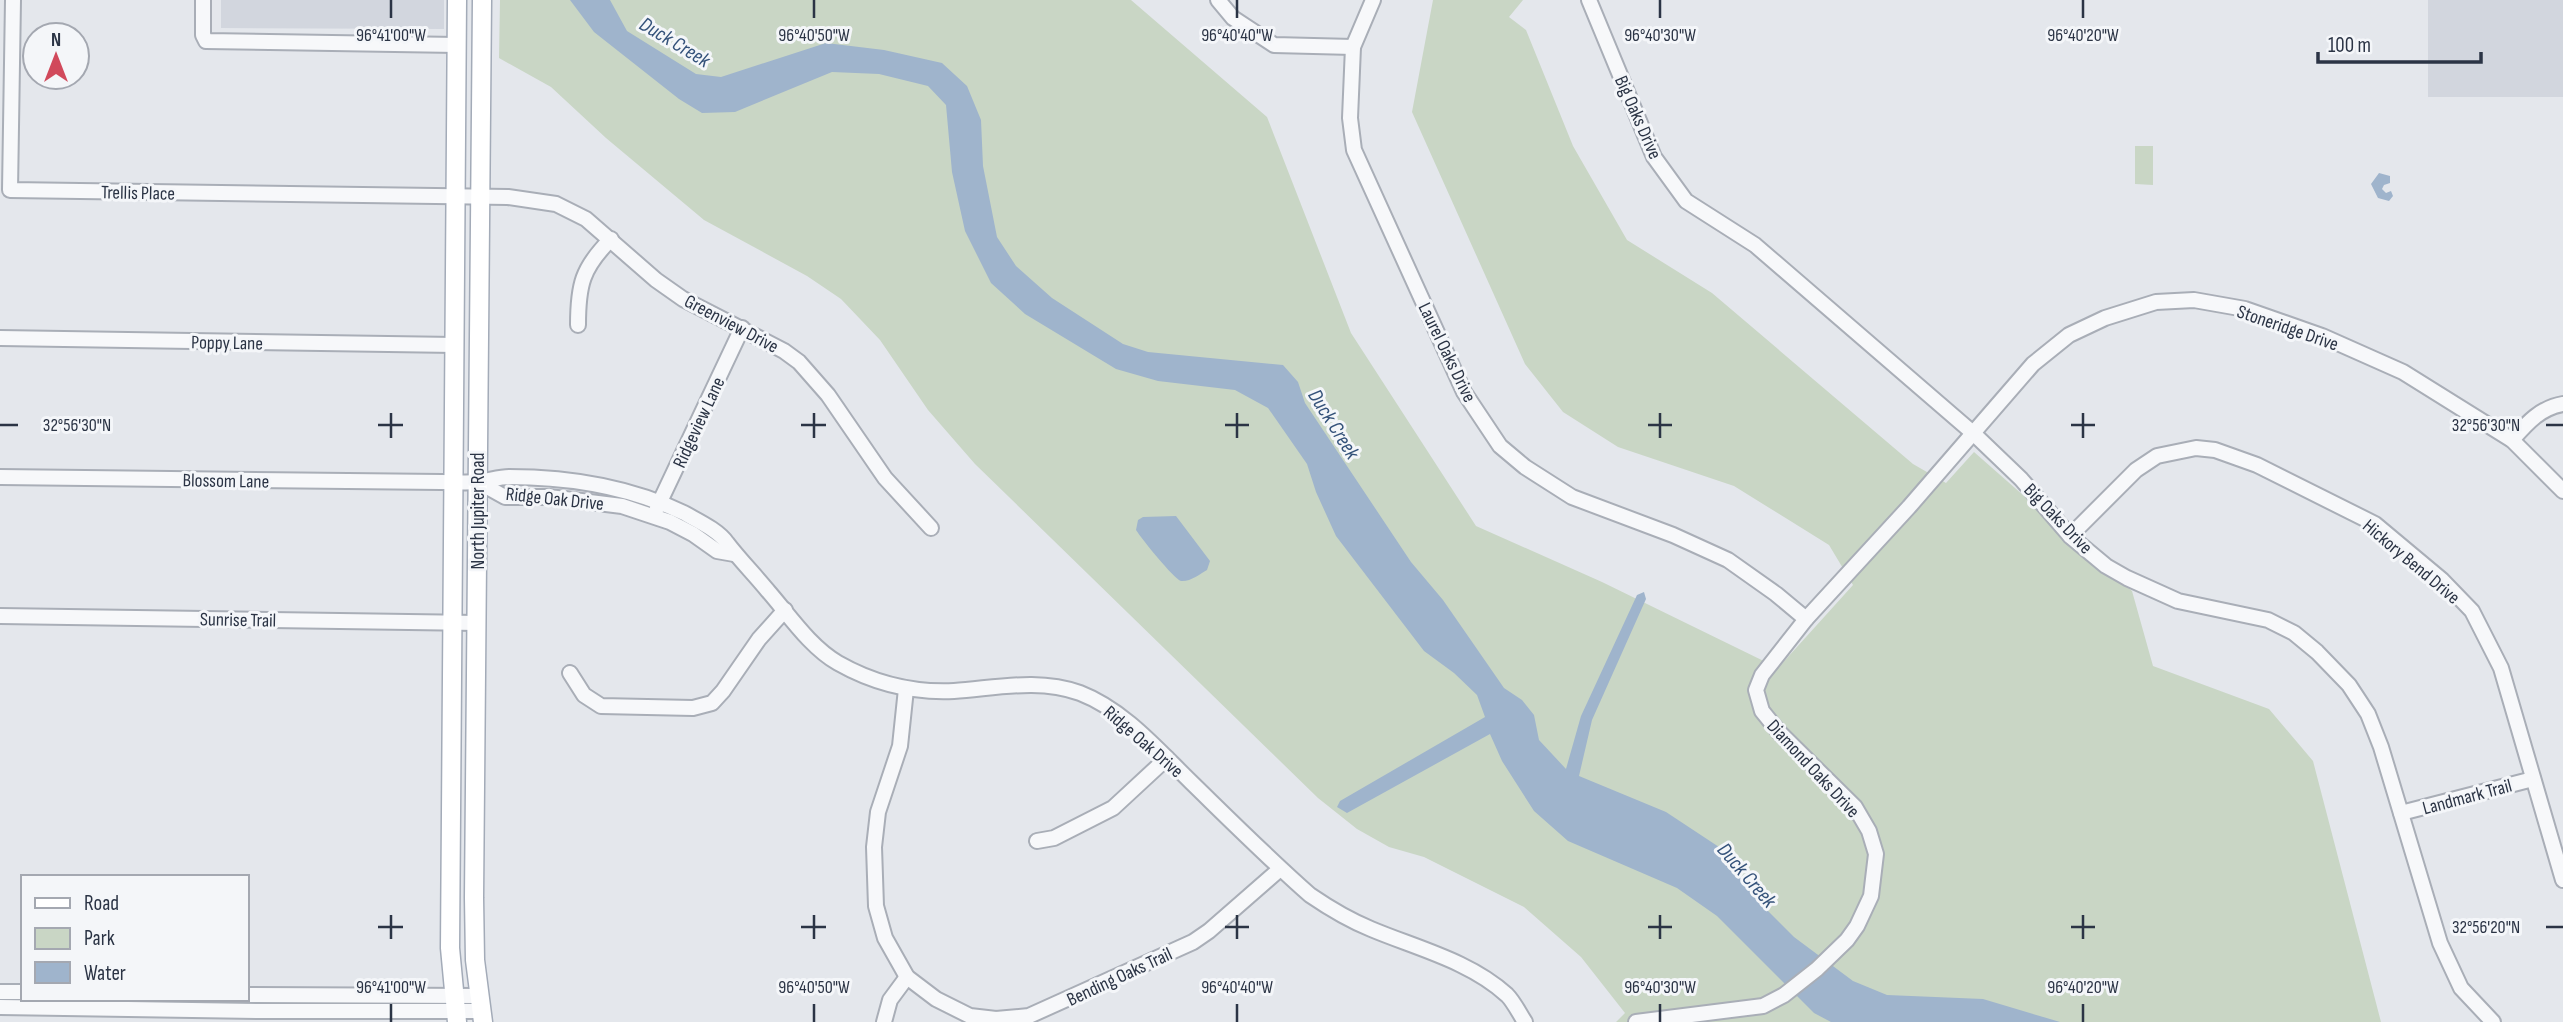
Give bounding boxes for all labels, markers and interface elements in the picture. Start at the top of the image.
water label: Duck Creek [635,12,716,74]
north arrow [21,21,91,91]
scale bar [2318,21,2481,65]
text: 96°41'00"W [356,25,426,46]
text: 96°40'50"W [778,25,850,46]
text: 96°40'40"W [1201,25,1273,46]
text: 96°40'30"W [1624,25,1696,46]
text: 96°40'20"W [2047,25,2119,46]
text: N [51,29,61,52]
text: 100 m [2328,33,2371,58]
street label: Big Oaks Drive [1609,72,1666,163]
street label: Trellis Place [101,181,175,206]
street label: Greenview Drive [680,290,782,359]
street label: Laurel Oaks Drive [1413,299,1481,406]
street label: Stoneridge Drive [2234,300,2341,356]
street label: Poppy Lane [191,331,263,356]
street label: Ridgeview Lane [668,374,730,472]
water label: Duck Creek [1302,385,1365,465]
text: 32°56'30"N [43,415,111,436]
text: 32°56'30"N [2452,415,2520,436]
street label: North Jupiter Road [467,453,490,569]
street label: Blossom Lane [183,469,269,494]
street label: Big Oaks Drive [2019,479,2097,559]
street label: Ridge Oak Drive [505,483,605,516]
street label: Hickory Bend Drive [2358,515,2464,610]
street label: Sunrise Trail [200,608,276,633]
street label: Ridge Oak Drive [1098,701,1188,783]
street label: Diamond Oaks Drive [1762,715,1864,823]
street label: Landmark Trail [2420,774,2515,820]
water label: Duck Creek [1712,838,1782,914]
legend [21,875,248,1001]
text: Road [84,891,119,916]
text: 32°56'20"N [2452,917,2520,938]
text: Park [84,926,115,951]
street label: Bending Oaks Trail [1063,943,1176,1012]
text: Water [84,961,126,986]
text: 96°41'00"W [356,977,426,998]
text: 96°40'50"W [778,977,850,998]
text: 96°40'40"W [1201,977,1273,998]
text: 96°40'30"W [1624,977,1696,998]
text: 96°40'20"W [2047,977,2119,998]

